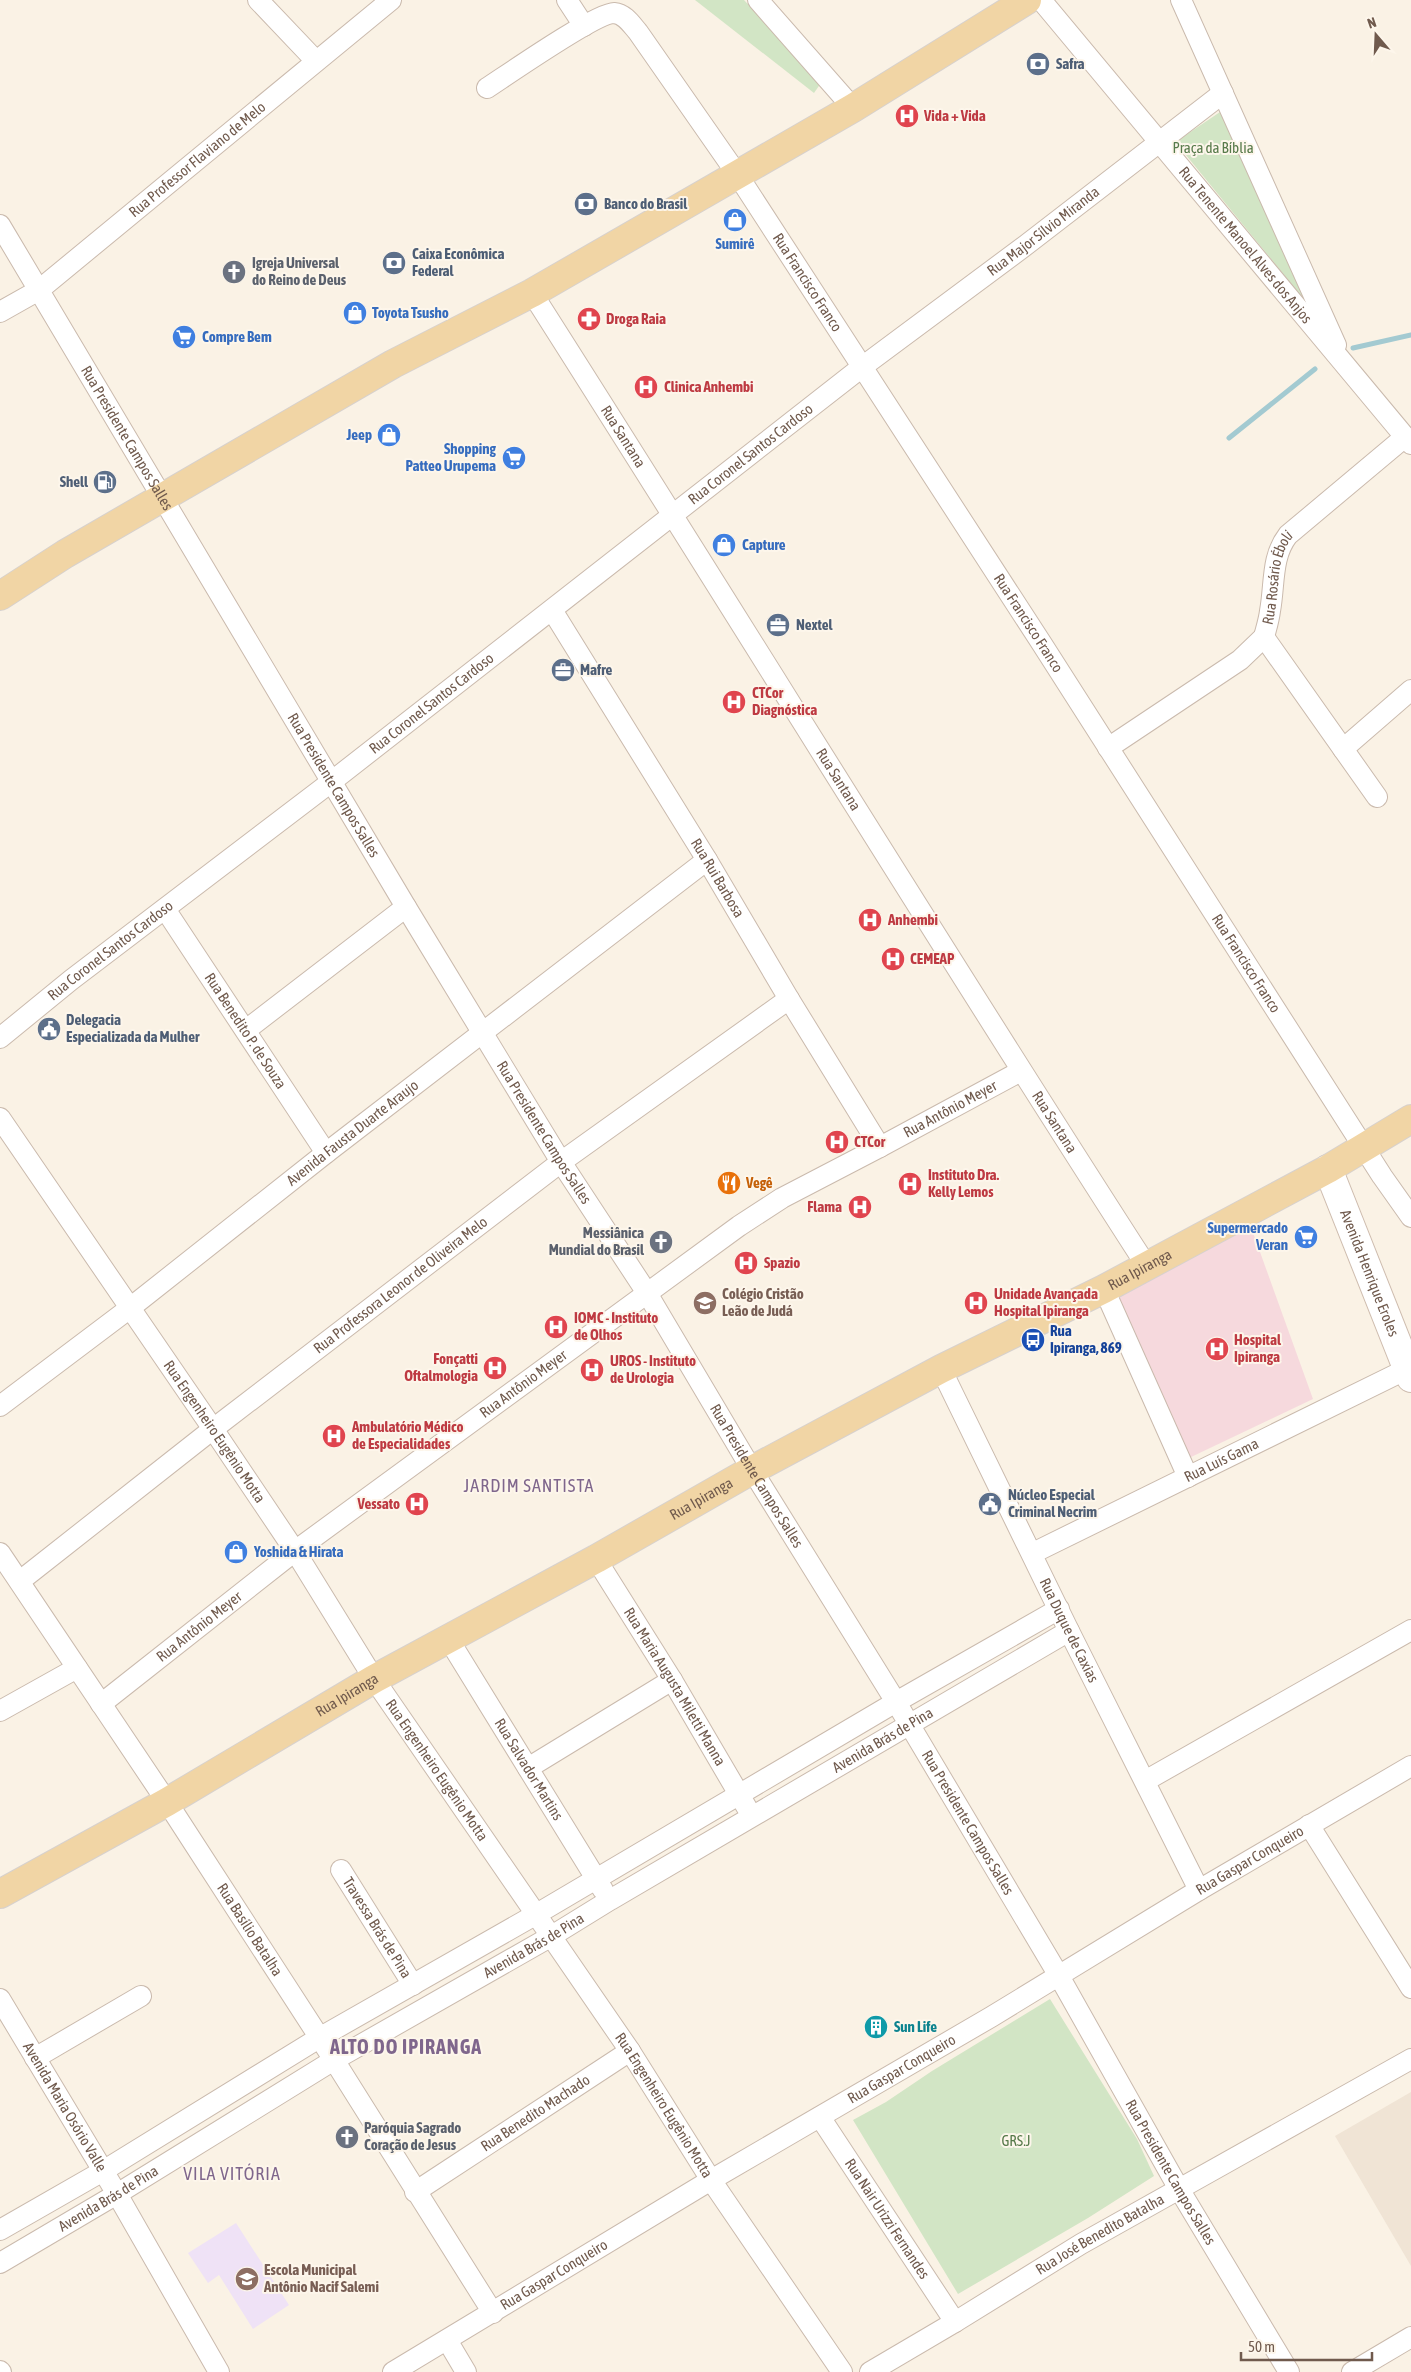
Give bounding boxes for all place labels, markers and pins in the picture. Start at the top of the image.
bank icon: Safra [1025,51,1051,77]
place label: Safra [1056,55,1085,72]
hospital icon: Vida + Vida [894,103,920,129]
place label: Vida + Vida [923,107,986,124]
bank icon: Banco do Brasil [573,191,599,217]
place label: Banco do Brasil [604,195,688,212]
shop icon: Sumirê [722,207,748,233]
place label: Sumirê [715,235,755,252]
place label: Caixa Econômica Federal [412,245,504,279]
bank icon: Caixa Econômica Federal [381,250,407,276]
place label: Igreja Universal do Reino de Deus [252,254,347,288]
church icon: Igreja Universal do Reino de Deus [221,259,247,285]
shop icon: Toyota Tsusho [342,300,368,326]
place label: Toyota Tsusho [372,304,449,321]
pharmacy icon: Droga Raia [576,306,602,332]
place label: Droga Raia [606,310,666,327]
supermarket icon: Compre Bem [171,324,197,350]
place label: Compre Bem [202,328,272,345]
hospital icon: Clinica Anhembi [633,374,659,400]
place label: Clinica Anhembi [664,378,754,395]
shop icon: Jeep [376,422,402,448]
place label: Jeep [346,426,372,443]
place label: Shopping Patteo Urupema [405,440,497,474]
supermarket icon: Shopping Patteo Urupema [501,445,527,471]
fuel station icon: Shell [92,469,118,495]
place label: Shell [60,473,89,490]
shop icon: Capture [711,532,737,558]
place label: Capture [742,536,786,553]
office icon: Nextel [765,612,791,638]
place label: Nextel [796,616,834,633]
office icon: Mafre [550,657,576,683]
place label: Mafre [580,661,613,678]
place label: CTCor Diagnóstica [752,684,817,718]
hospital icon: CTCor Diagnóstica [721,689,747,715]
hospital icon: Anhembi [857,907,883,933]
place label: Anhembi [887,911,938,928]
hospital icon: CEMEAP [880,946,906,972]
place label: CEMEAP [910,950,955,967]
place label: Delegacia Especializada da Mulher [66,1011,200,1045]
public building icon: Delegacia Especializada da Mulher [36,1016,62,1042]
hospital icon: CTCor [824,1129,850,1155]
place label: CTCor [854,1133,886,1150]
place label: Instituto Dra. Kelly Lemos [928,1166,1000,1200]
restaurant icon: Vegê [716,1170,742,1196]
hospital icon: Instituto Dra. Kelly Lemos [897,1171,923,1197]
place label: Vegê [745,1174,773,1191]
hospital icon: Flama [847,1194,873,1220]
place label: Flama [807,1198,842,1215]
place label: Supermercado Veran [1207,1219,1288,1253]
place label: Messiânica Mundial do Brasil [549,1224,645,1258]
supermarket icon: Supermercado Veran [1293,1224,1319,1250]
church icon: Messiânica Mundial do Brasil [648,1229,674,1255]
hospital icon: Spazio [733,1250,759,1276]
place label: Spazio [764,1254,800,1271]
place label: Colégio Cristão Leão de Judá [722,1285,804,1319]
place label: Unidade Avançada Hospital Ipiranga [994,1285,1098,1319]
school or university icon: Colégio Cristão Leão de Judá [692,1290,718,1316]
hospital icon: Unidade Avançada Hospital Ipiranga [963,1290,989,1316]
place label: IOMC - Instituto de Olhos [574,1309,658,1343]
hospital icon: IOMC - Instituto de Olhos [543,1314,569,1340]
place label: Rua Ipiranga, 869 [1050,1322,1122,1356]
bus stop icon: Rua Ipiranga, 869 [1020,1327,1046,1353]
place label: Hospital Ipiranga [1234,1331,1282,1365]
hospital icon: Hospital Ipiranga [1204,1336,1230,1362]
place label: Fonçatti Oftalmologia [404,1350,478,1384]
place label: UROS - Instituto de Urologia [610,1352,696,1386]
hospital icon: Fonçatti Oftalmologia [482,1355,508,1381]
hospital icon: UROS - Instituto de Urologia [579,1357,605,1383]
place label: Ambulatório Médico de Especialidades [351,1418,464,1452]
hospital icon: Ambulatório Médico de Especialidades [321,1423,347,1449]
place label: Núcleo Especial Criminal Necrim [1008,1486,1097,1520]
hospital icon: Vessato [404,1491,430,1517]
public building icon: Núcleo Especial Criminal Necrim [977,1491,1003,1517]
place label: Vessato [357,1495,400,1512]
shop icon: Yoshida & Hirata [223,1539,249,1565]
place label: Yoshida & Hirata [253,1543,343,1560]
building icon: Sun Life [863,2014,889,2040]
place label: Sun Life [894,2018,937,2035]
place label: Paróquia Sagrado Coração de Jesus [364,2119,461,2153]
church icon: Paróquia Sagrado Coração de Jesus [334,2124,360,2150]
place label: Escola Municipal Antônio Nacif Salemi [263,2261,379,2295]
school or university icon: Escola Municipal Antônio Nacif Salemi [234,2266,260,2292]

